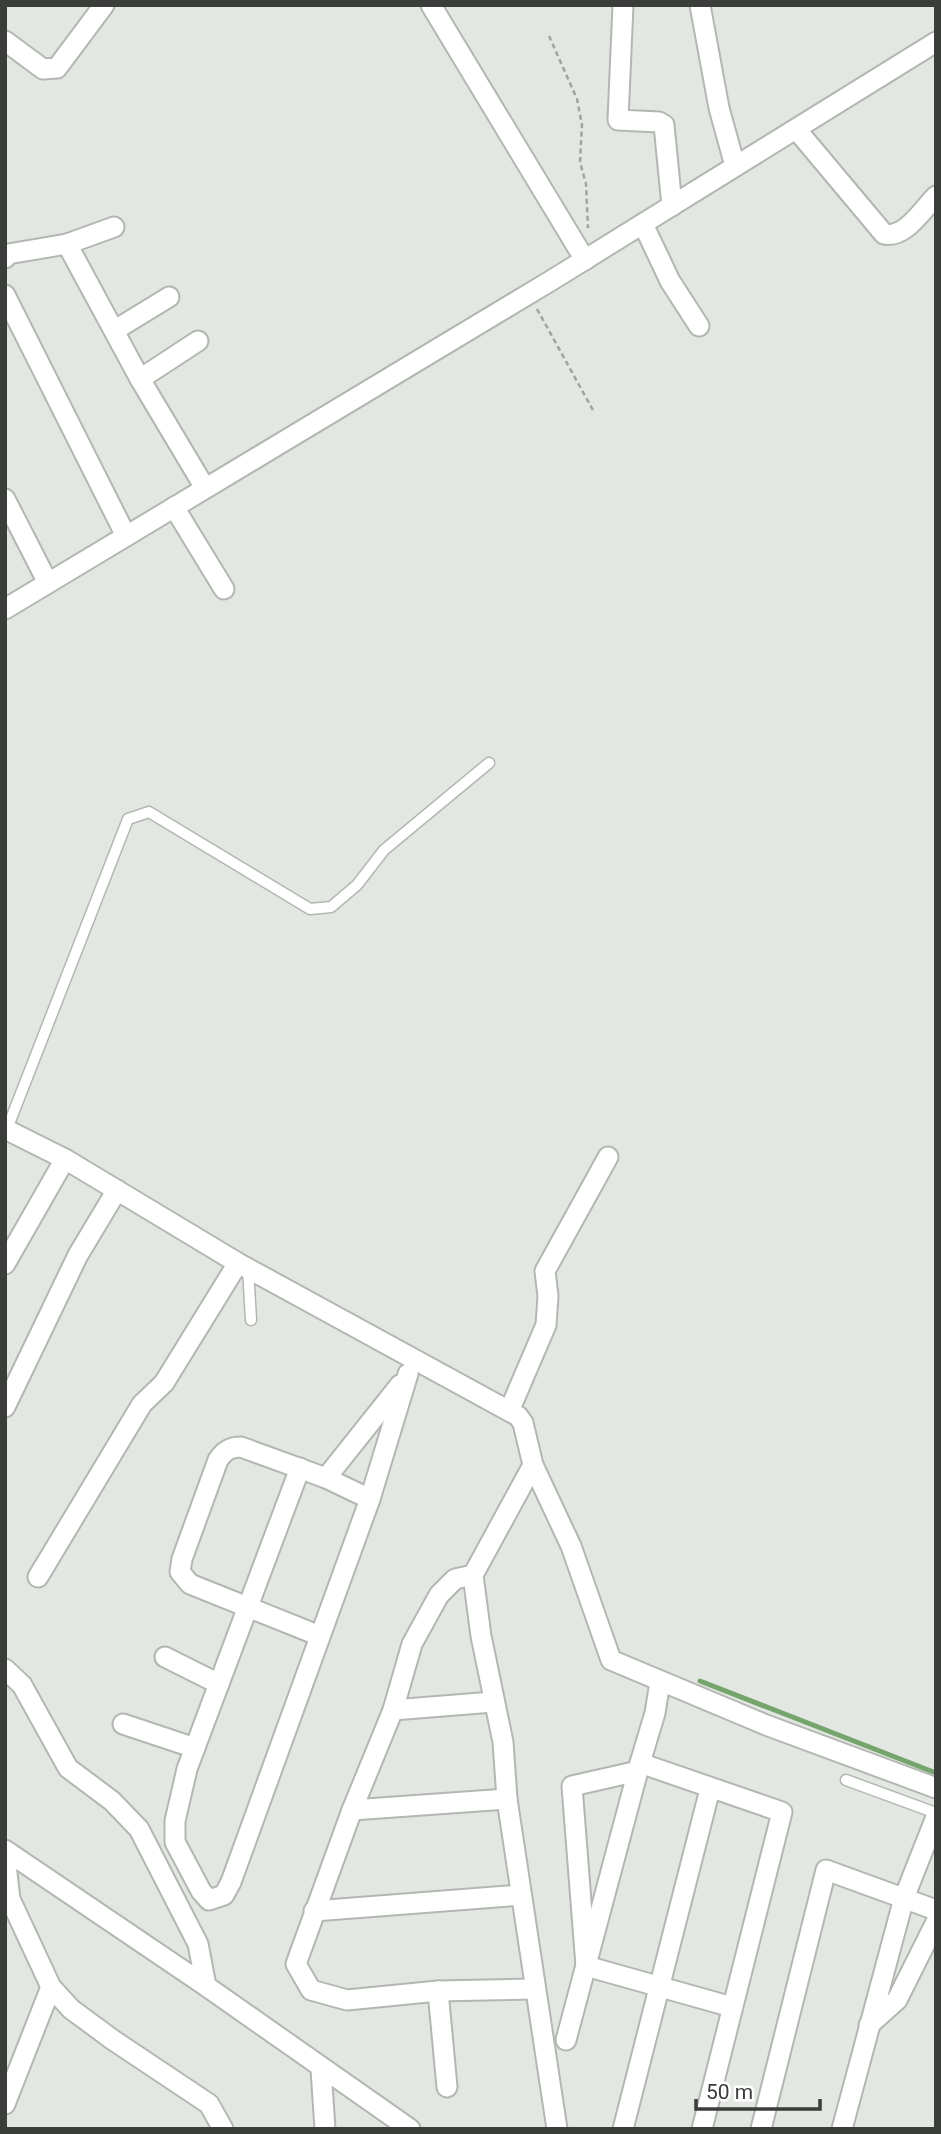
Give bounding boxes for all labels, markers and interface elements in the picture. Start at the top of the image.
scale bar [696,2068,820,2112]
text: 50 m [706,2080,753,2104]

